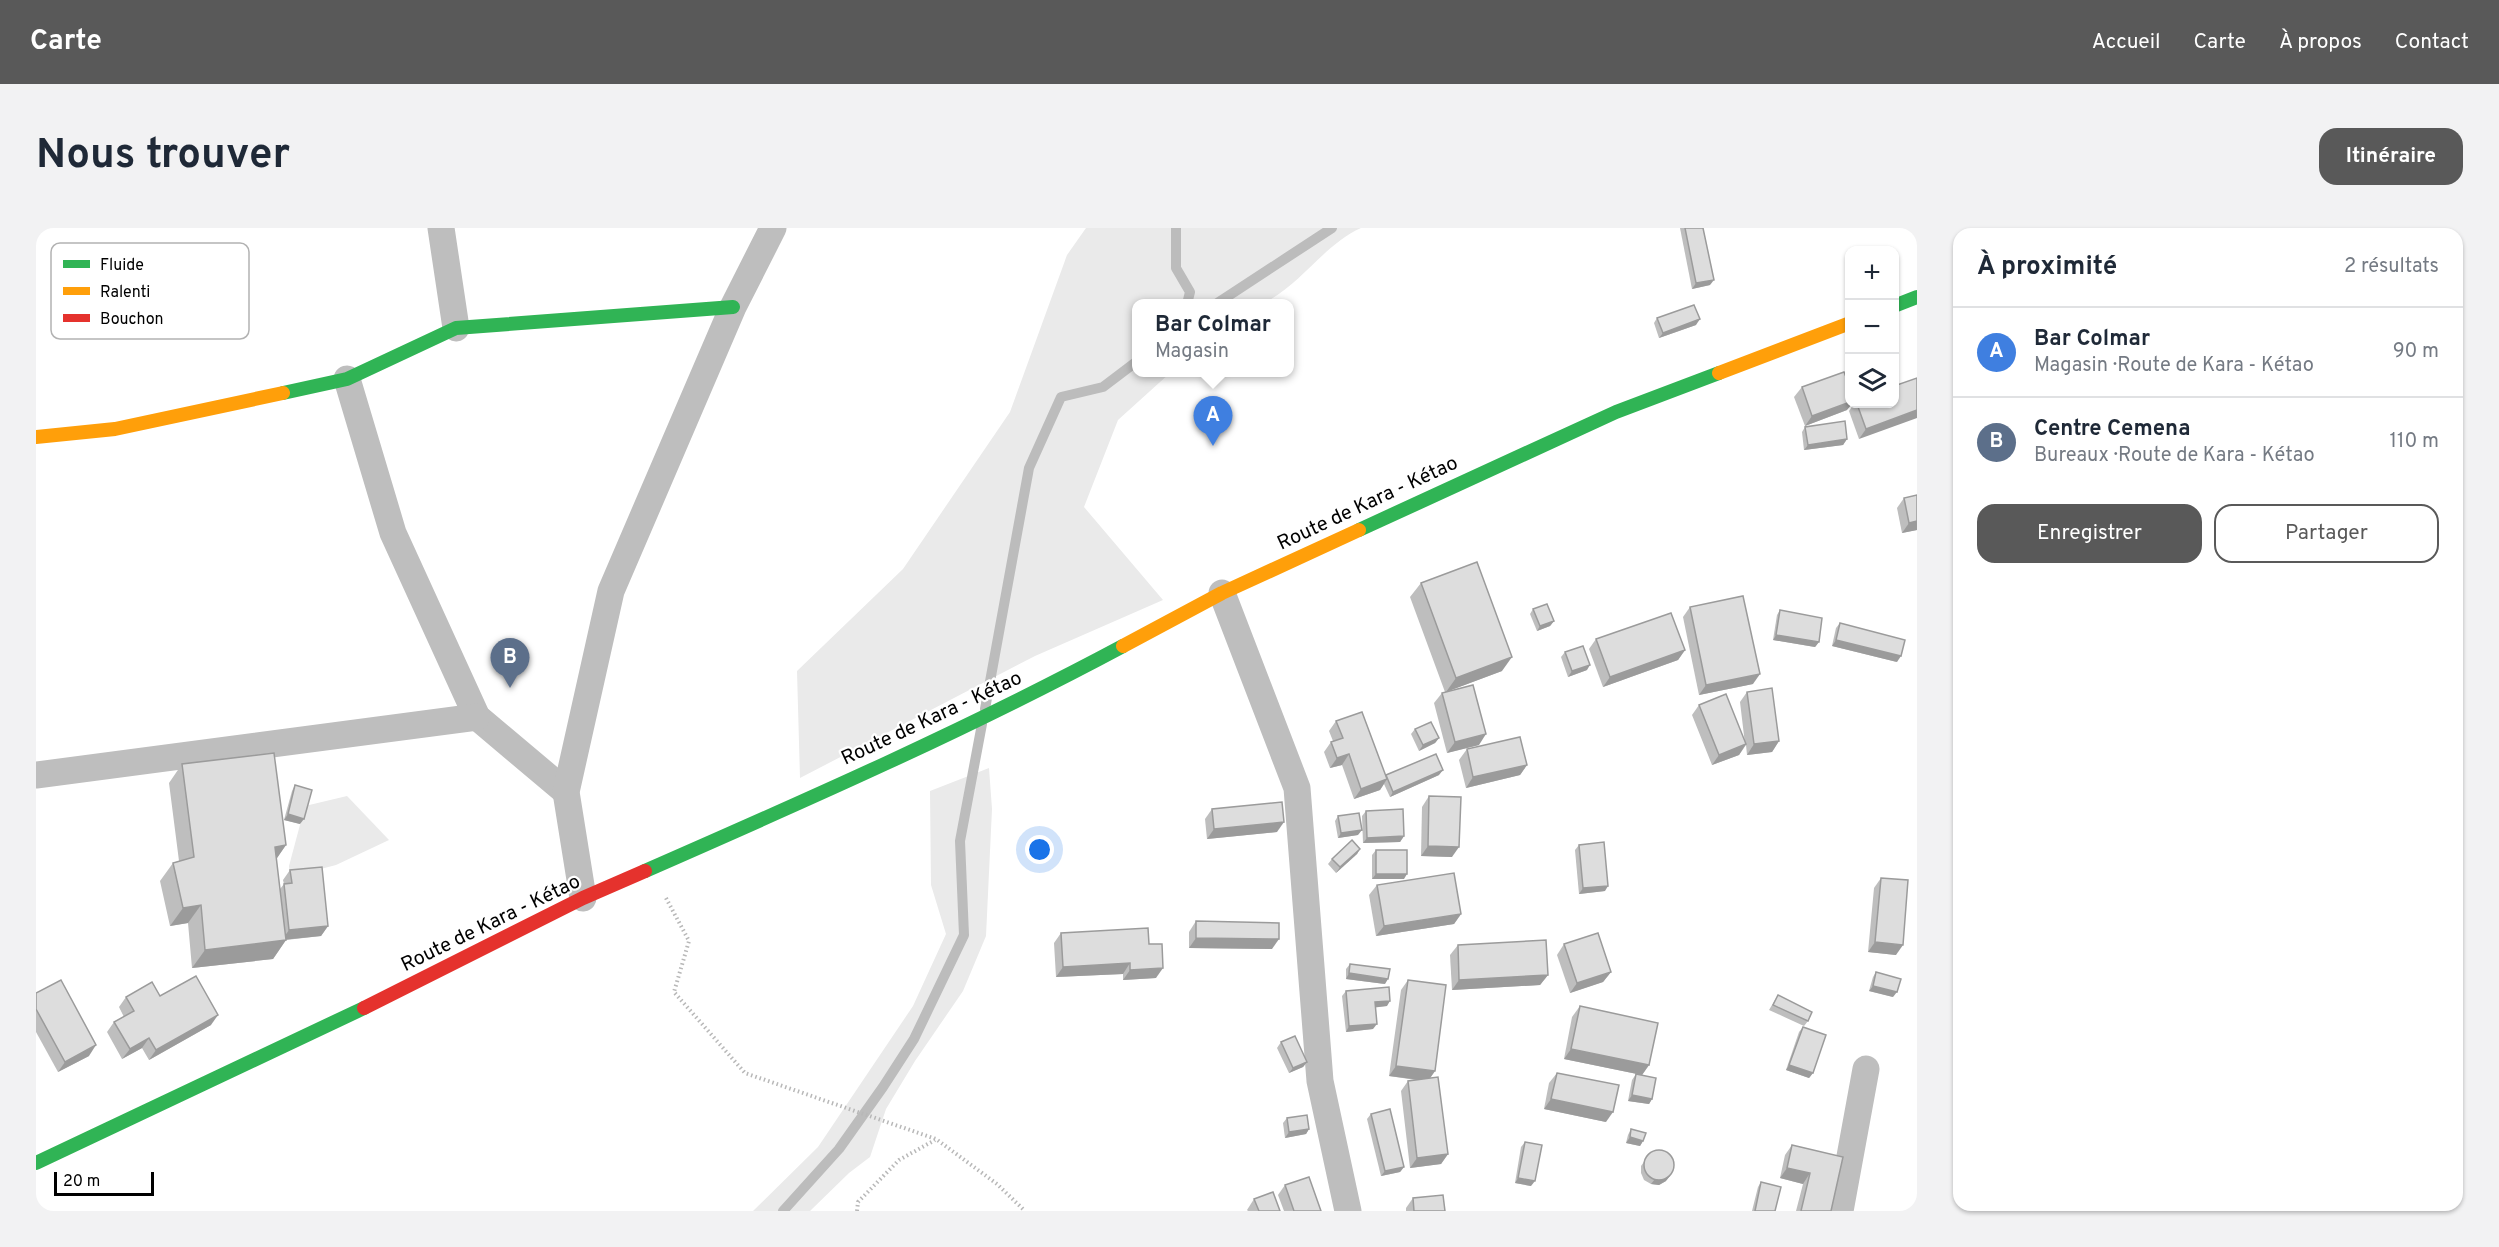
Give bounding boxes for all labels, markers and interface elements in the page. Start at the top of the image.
text: Carte [30,24,102,60]
text: Accueil [2092,29,2161,56]
text: Carte [2194,29,2246,56]
text: À propos [2279,29,2362,56]
text: Contact [2395,29,2469,56]
button: Itinéraire [2319,128,2463,185]
text: Nous trouver [36,130,290,183]
legend [51,243,249,339]
map controls [1845,246,1899,408]
button: + [1845,246,1899,300]
text: À proximité [1977,251,2117,284]
text: 2 résultats [2344,254,2439,280]
text: Fluide [100,256,144,276]
text: Ralenti [100,283,150,303]
popup [1132,299,1294,377]
button: − [1845,300,1899,354]
text: Bouchon [100,310,164,330]
text: Bar Colmar [1155,312,1271,339]
text: Bar Colmar [2034,326,2150,353]
text: Magasin [1155,339,1229,365]
text: A [1989,339,2004,365]
text: 90 m [2393,339,2439,365]
text: Magasin · Route de Kara - Kétao [2034,353,2314,379]
button: layers [1845,354,1899,408]
pin: A [1194,396,1232,446]
text: Centre Cemena [2034,416,2190,443]
text: B [1990,429,2003,455]
text: 110 m [2390,429,2439,455]
text: Bureaux · Route de Kara - Kétao [2034,443,2315,469]
street label: Route de Kara - Kétao [1273,451,1463,557]
button: Enregistrer [1977,504,2202,563]
button: Partager [2214,504,2439,563]
pin: B [490,638,530,688]
street label: Route de Kara - Kétao [837,666,1027,772]
your location [1025,835,1054,864]
street label: Route de Kara - Kétao [397,869,585,979]
scale bar [54,1169,154,1196]
text: 20 m [63,1172,100,1192]

